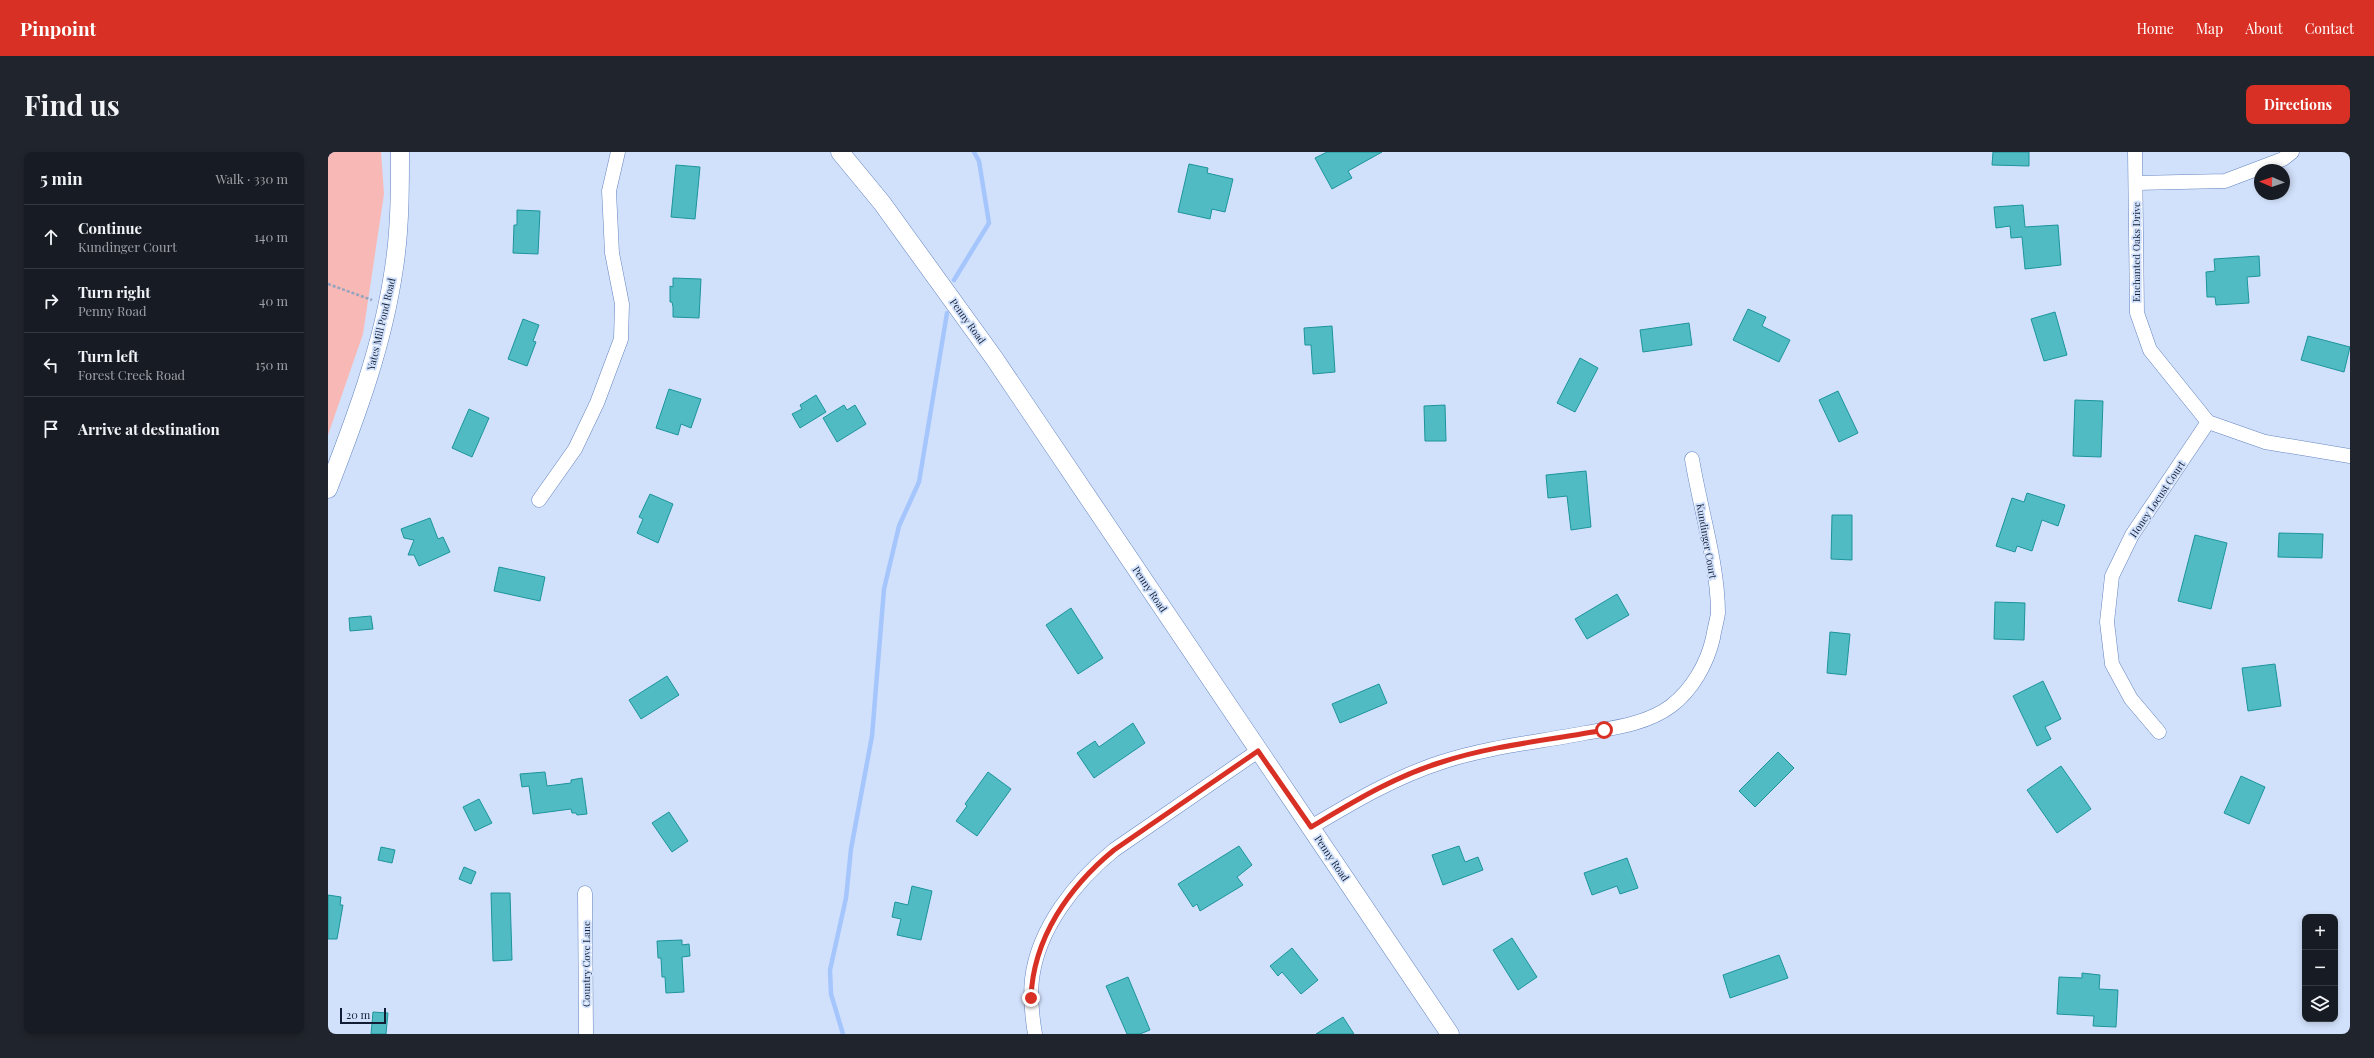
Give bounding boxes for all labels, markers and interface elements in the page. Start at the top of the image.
text: Pinpoint [20,15,96,41]
text: Home [2136,19,2174,38]
text: Map [2196,19,2223,38]
text: About [2245,19,2283,38]
text: Contact [2305,19,2354,38]
button: Directions [2246,85,2350,124]
text: Find us [24,86,120,123]
north arrow [2254,164,2290,200]
text: 5 min [40,167,83,189]
text: Walk · 330 m [215,170,288,187]
street label: Enchanted Oaks Drive [2129,202,2143,302]
text: Continue [78,218,142,238]
icon: ahead [40,226,62,248]
text: 140 m [254,228,288,245]
text: Kundinger Court [78,238,177,255]
street label: Yates Mill Pond Road [363,276,398,372]
text: Turn right [78,282,151,302]
icon: right [40,290,62,312]
text: 40 m [259,292,288,309]
street label: Penny Road [947,296,989,347]
text: Penny Road [78,302,146,319]
text: Turn left [78,346,139,366]
icon: left [40,354,62,376]
text: 150 m [255,356,288,373]
text: Forest Creek Road [78,366,185,383]
icon: arrive [40,418,62,440]
text: Arrive at destination [78,419,220,439]
street label: Honey Locust Court [2126,458,2188,540]
street label: Kundinger Court [1694,502,1721,580]
street label: Penny Road [1129,563,1171,615]
route start [1595,721,1613,739]
street label: Penny Road [1311,832,1353,884]
map controls [2302,914,2338,1022]
button: + [2302,914,2338,950]
street label: Country Cove Lane [579,921,593,1007]
button: − [2302,950,2338,986]
button: layers [2302,986,2338,1022]
route end [1022,989,1040,1007]
scale bar [340,1006,386,1025]
text: 20 m [346,1007,370,1022]

